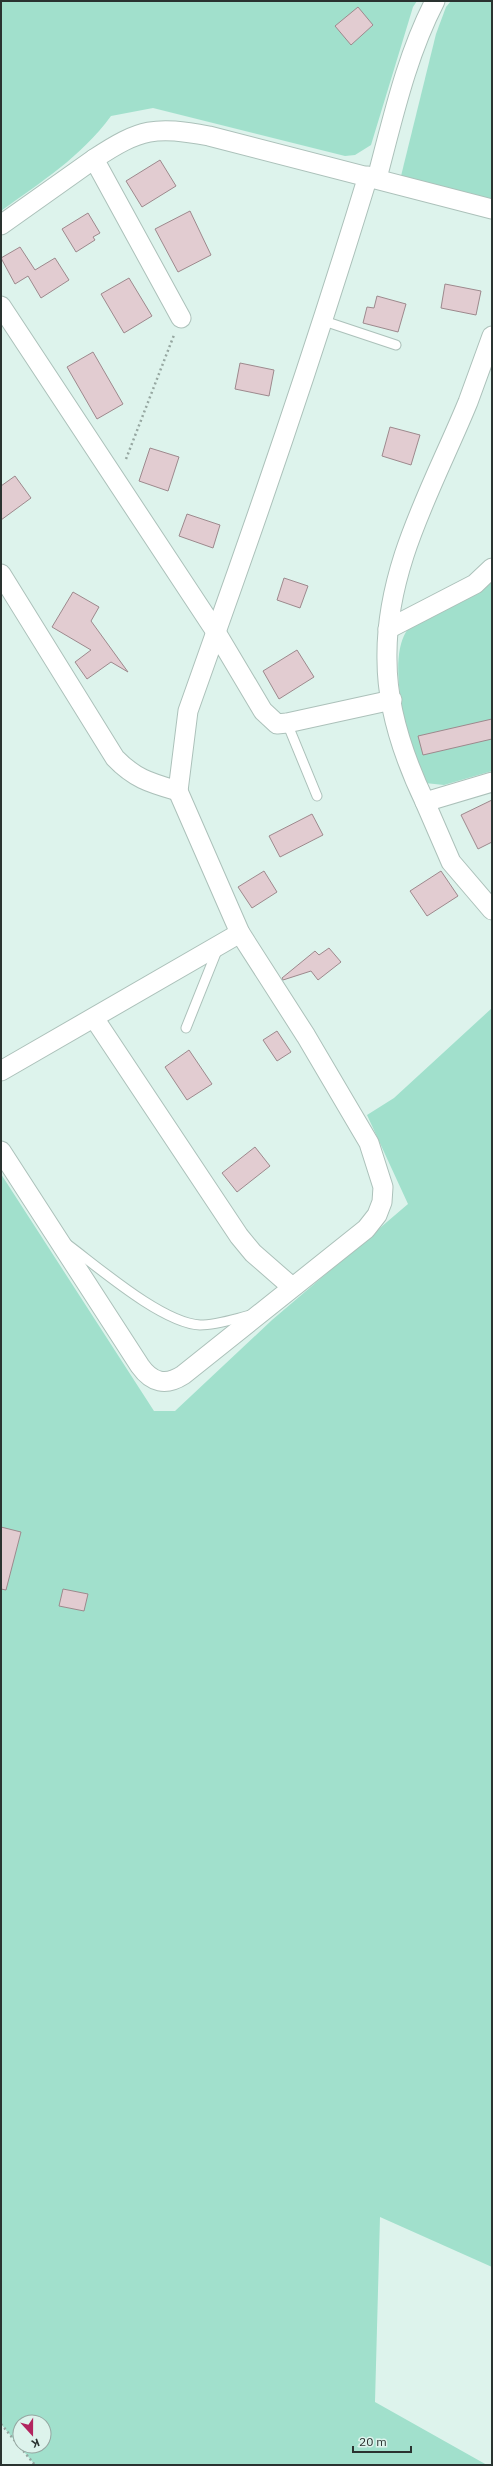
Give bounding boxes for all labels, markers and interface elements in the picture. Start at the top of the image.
north arrow [12,2414,52,2454]
scale bar [353,2428,411,2454]
text: 20 m [359,2434,387,2449]
text: K [29,2435,42,2451]

